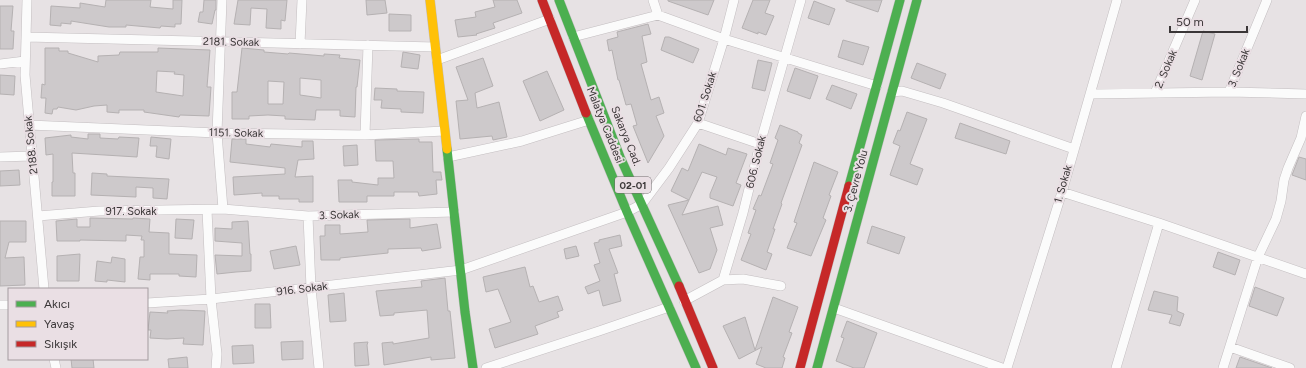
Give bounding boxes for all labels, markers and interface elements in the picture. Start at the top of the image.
scale bar [1170,8,1247,34]
text: 50 m [1176,15,1204,29]
street label: 2181. Sokak [203,35,260,49]
street label: 3. Sokak [1225,46,1253,89]
street label: 2. Sokak [1152,47,1180,90]
street label: 601. Sokak [691,70,719,124]
street label: Malatya Caddesi [584,85,626,165]
street label: Sakarya Cad. [608,104,644,168]
street label: 2188. Sokak [21,115,41,175]
street label: 1151. Sokak [209,126,264,140]
street label: 606. Sokak [743,134,769,190]
street label: 3. Çevre Yolu [841,148,871,214]
street label: 1. Sokak [1051,163,1075,204]
road number: 02-01 [615,177,651,193]
street label: 917. Sokak [106,205,157,218]
street label: 3. Sokak [319,208,360,222]
street label: 916. Sokak [276,279,329,299]
legend [8,288,148,360]
text: Akıcı [44,297,70,311]
text: Yavaş [44,317,75,331]
text: Sıkışık [44,337,77,351]

